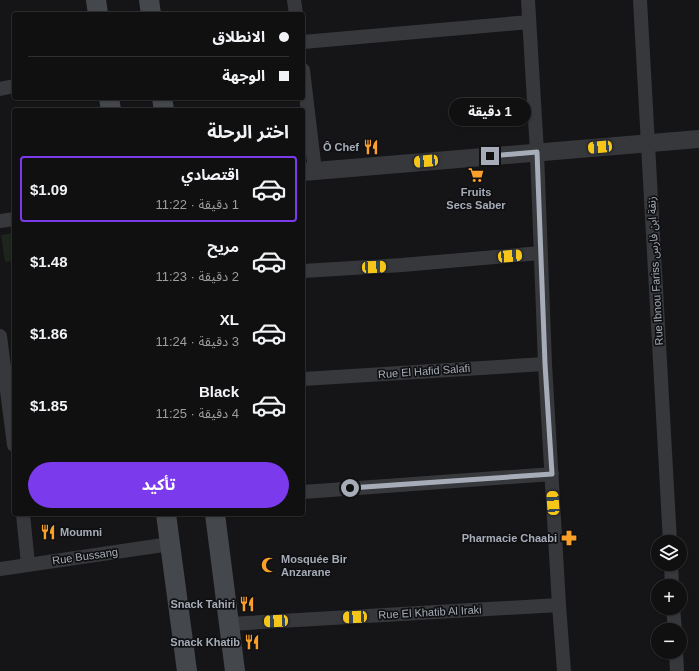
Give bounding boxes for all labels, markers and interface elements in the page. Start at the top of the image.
text: الانطلاق [213,28,265,45]
text: الوجهة [222,67,265,84]
callout: 1 دقيقة [449,98,531,126]
text: 1 دقيقة [468,104,512,119]
text: اختر الرحلة [207,122,289,142]
restaurant icon: Ô Chef [362,138,380,156]
car [588,140,612,154]
place label: Ô Chef [323,141,359,153]
route end [481,147,499,165]
car [414,154,438,168]
text: اقتصادي [181,166,239,183]
supermarket icon: Fruits Secs Saber [467,166,485,184]
icon: car [251,171,287,207]
text: $1.09 [30,181,68,198]
place label: Fruits Secs Saber [446,186,506,211]
street label: Rue Ibnou Fariss زنقة ابن فارس [645,196,666,346]
text: 1 دقيقة · 11:22 [155,197,239,212]
text: مريح [207,238,239,255]
icon: car [251,243,287,279]
car [498,249,522,263]
text: $1.48 [30,253,68,270]
car [362,260,386,274]
text: 2 دقيقة · 11:23 [155,269,239,284]
text: XL [220,311,239,328]
icon: car [251,315,287,351]
text: $1.86 [30,325,68,342]
text: 3 دقيقة · 11:24 [155,334,239,349]
street label: Rue El Hafid Salafi [378,362,470,380]
text: Black [199,383,239,400]
icon: car [251,387,287,423]
text: $1.85 [30,397,68,414]
text: 4 دقيقة · 11:25 [155,406,239,421]
button: تأكيد [28,462,289,508]
route start [341,479,359,497]
car [546,491,560,515]
restaurant icon: Moumni [39,523,57,541]
place label: Moumni [60,526,102,538]
pharmacy icon: Pharmacie Chaabi [560,529,578,547]
place label: Pharmacie Chaabi [462,532,557,544]
map controls [651,535,687,659]
button: layers [651,535,687,571]
street label: Rue Bussang [51,545,119,567]
place label: Mosquée Bir Anzarane [281,553,348,578]
mosque icon: Mosquée Bir Anzarane [260,556,278,574]
button: + [651,579,687,615]
restaurant icon: Snack Tahiri [238,595,256,613]
place label: Snack Tahiri [170,598,235,610]
street label: Rue El Khatib Al Iraki [378,603,482,621]
car [343,610,367,624]
car [264,614,288,628]
button: − [651,623,687,659]
restaurant icon: Snack Khatib [243,633,261,651]
place label: Snack Khatib [170,636,240,648]

